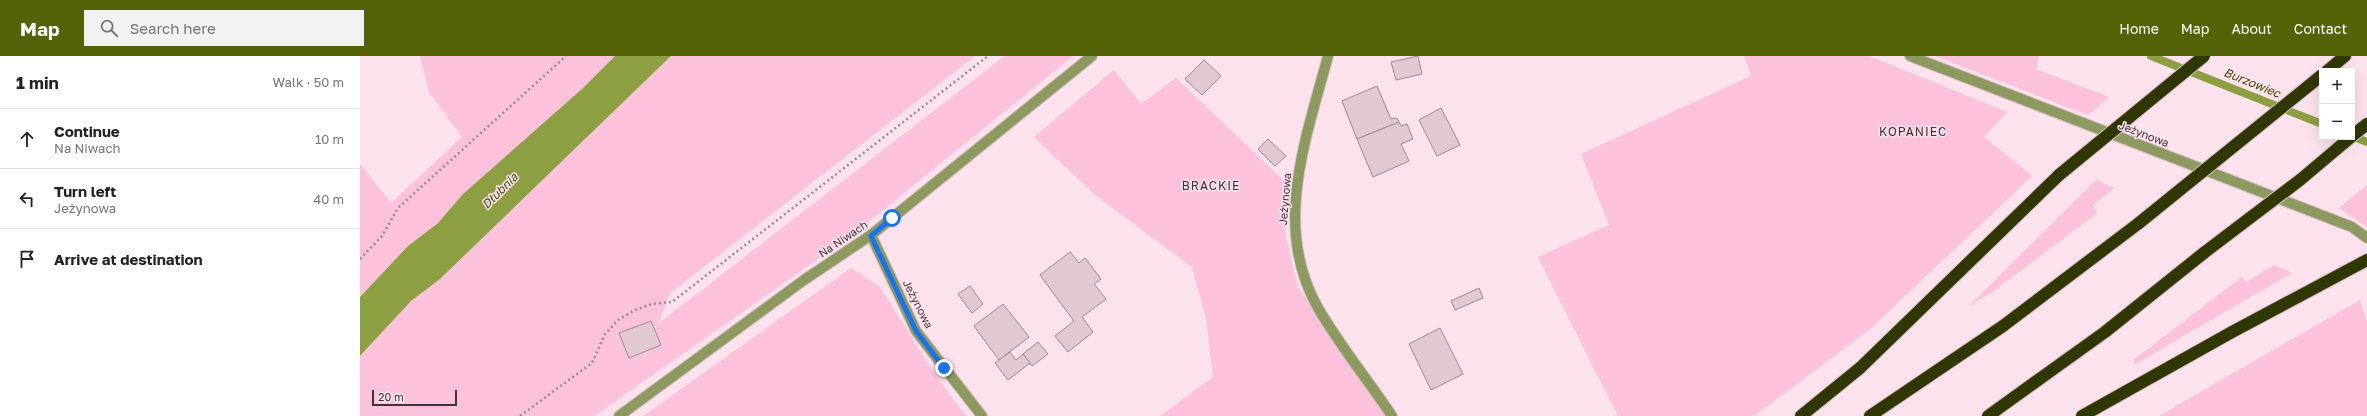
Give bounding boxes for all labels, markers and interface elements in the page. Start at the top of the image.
search box [84,10,364,46]
text: Map [20,17,60,40]
icon: search [98,17,120,39]
text: Search here [130,19,216,37]
text: Home [2119,20,2159,37]
text: Map [2181,20,2209,37]
text: About [2231,20,2272,37]
text: Contact [2294,20,2347,37]
water label: Burzowiec [2222,64,2284,101]
map controls [2319,68,2355,140]
button: + [2319,68,2355,104]
text: 1 min [16,72,59,93]
text: Walk · 50 m [272,74,344,90]
button: − [2319,104,2355,140]
street label: Jeżynowa [2117,118,2171,149]
text: Continue [54,122,120,140]
district label: KOPANIEC [1879,124,1947,139]
icon: ahead [16,128,38,150]
text: 10 m [315,131,344,147]
text: Na Niwach [54,140,121,156]
water label: Dłubnia [479,169,522,212]
street label: Jeżynowa [1276,172,1293,226]
district label: BRACKIE [1182,178,1240,193]
text: Turn left [54,182,116,200]
icon: left [16,188,38,210]
text: 40 m [313,191,344,207]
text: Jeżynowa [54,200,116,216]
route start [883,209,901,227]
street label: Na Niwach [816,217,870,260]
icon: arrive [16,248,38,270]
text: Arrive at destination [54,250,203,268]
street label: Jeżynowa [901,277,936,330]
route end [935,359,953,377]
scale bar [372,388,457,407]
text: 20 m [378,390,404,403]

